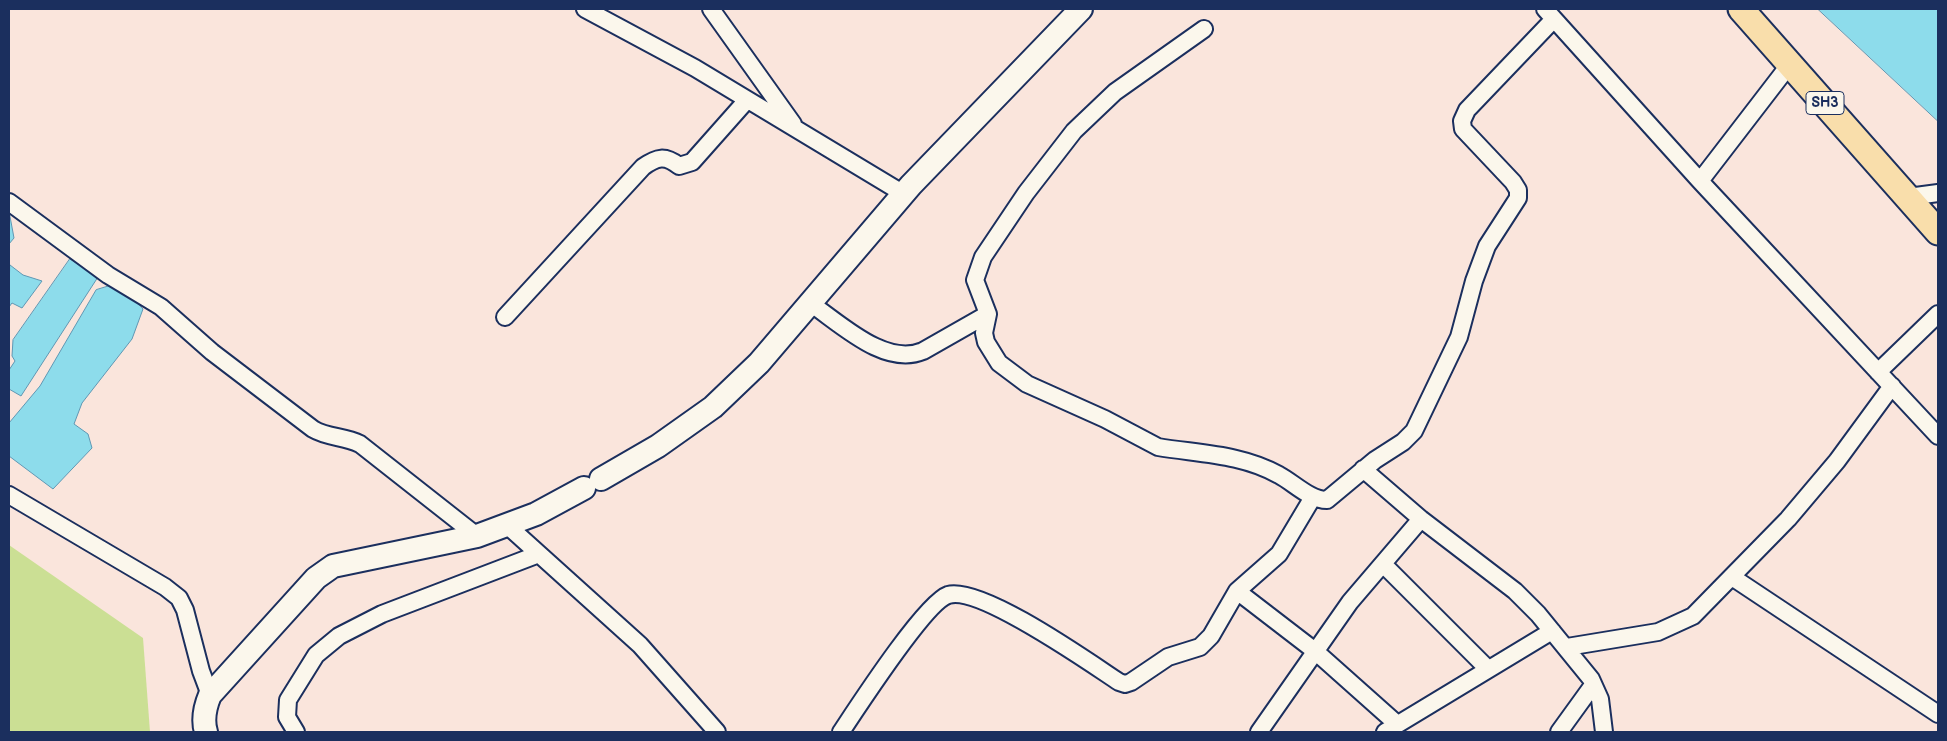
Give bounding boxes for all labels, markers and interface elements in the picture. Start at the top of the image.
road number: SH3 [1806,92,1844,115]

